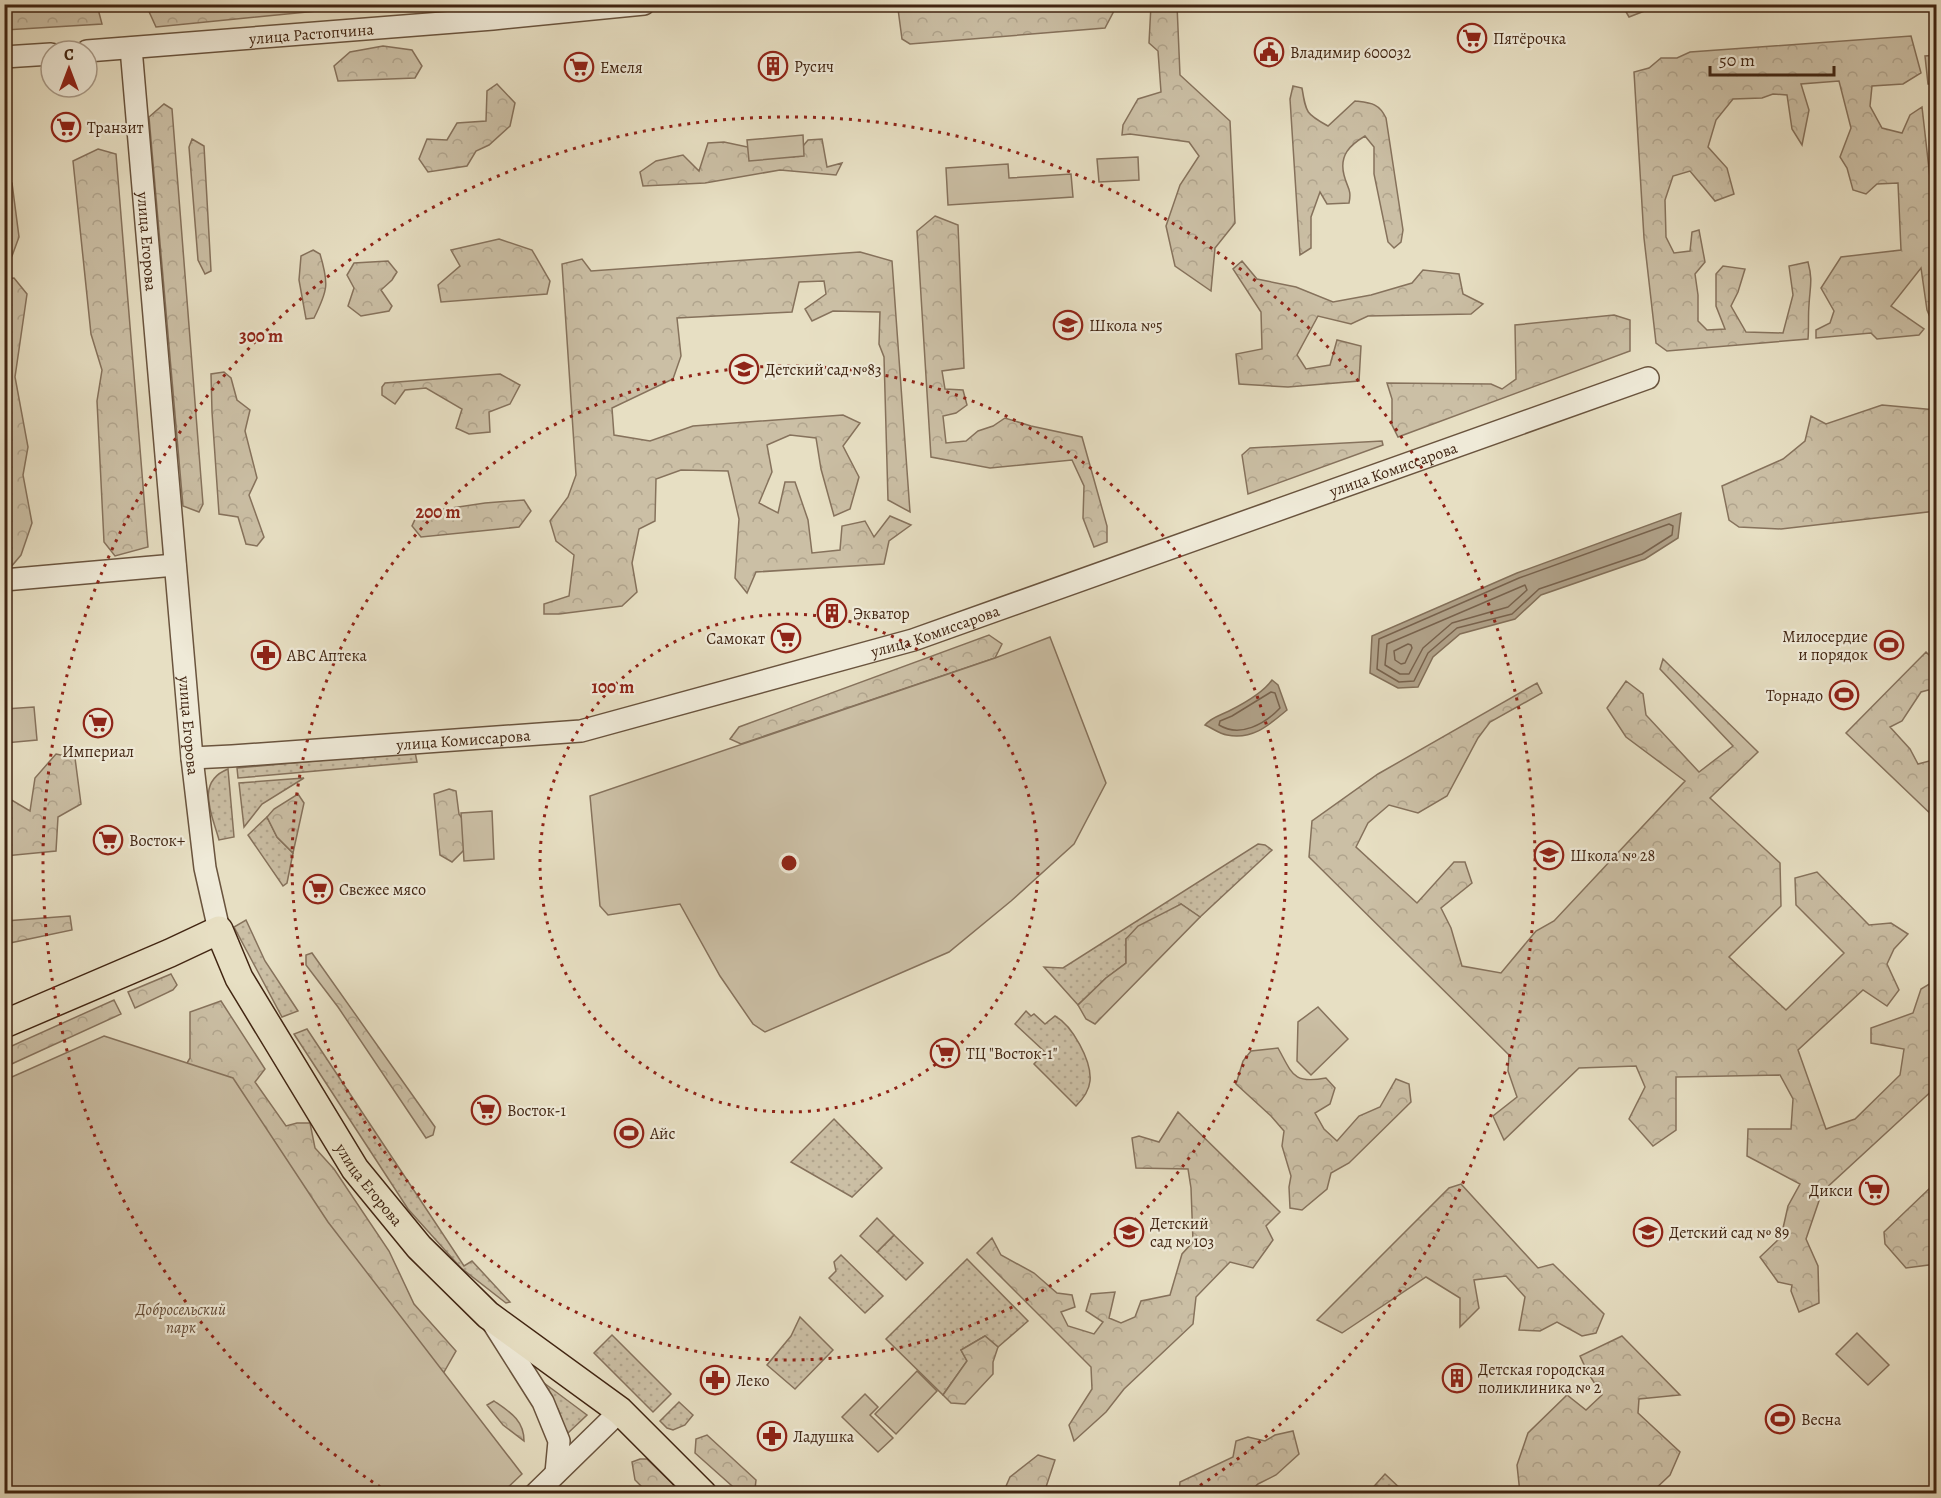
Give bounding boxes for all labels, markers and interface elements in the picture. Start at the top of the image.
street label: улица Растопчина [247,18,375,50]
supermarket icon: Пятёрочка [1456,22,1488,54]
place label: Пятёрочка [1493,28,1567,50]
public building icon: Владимир 600032 [1253,36,1285,68]
north arrow [39,39,99,99]
scale bar [1710,39,1834,77]
place label: Владимир 600032 [1290,42,1411,64]
text: С [64,44,74,66]
text: 50 m [1719,48,1755,72]
building icon: Русич [757,50,789,82]
supermarket icon: Емеля [563,51,595,83]
place label: Русич [794,56,834,78]
place label: Емеля [600,57,643,79]
supermarket icon: Транзит [50,111,82,143]
place label: Транзит [87,117,144,139]
street label: улица Егорова [131,190,162,292]
school or university icon: Школа №5 [1052,309,1084,341]
place label: Школа №5 [1089,315,1163,337]
text: 300 m [239,324,283,348]
school or university icon: Детский сад №83 [728,353,760,385]
place label: Детский сад №83 [765,359,882,381]
street label: улица Комиссарова [1326,437,1461,503]
text: 200 m [415,500,461,524]
building icon: Экватор [816,597,848,629]
street label: улица Комиссарова [868,600,1003,663]
place label: Экватор [853,603,910,625]
supermarket icon: Самокат [770,622,802,654]
place label: Милосердие и порядок [1782,626,1868,666]
place label: Самокат [706,628,765,650]
sports icon: Милосердие и порядок [1873,629,1905,661]
pharmacy icon: ABC Аптека [250,639,282,671]
place label: ABC Аптека [286,645,368,667]
street label: улица Егорова [173,674,204,777]
text: 100 m [592,675,634,699]
sports icon: Торнадо [1828,679,1860,711]
place label: Торнадо [1766,685,1823,707]
supermarket icon: Империал [82,707,114,739]
street label: улица Комиссарова [395,725,532,756]
place label: Империал [62,741,134,763]
supermarket icon: Восток+ [92,824,124,856]
place label: Восток+ [129,830,185,852]
school or university icon: Школа № 28 [1533,839,1565,871]
place label: Школа № 28 [1570,845,1655,867]
centre of rings [779,853,799,873]
supermarket icon: Свежее мясо [302,873,334,905]
place label: Свежее мясо [339,879,426,901]
supermarket icon: ТЦ "Восток-1" [929,1037,961,1069]
place label: ТЦ "Восток-1" [966,1043,1058,1065]
supermarket icon: Восток-1 [470,1094,502,1126]
place label: Восток-1 [507,1100,567,1122]
sports icon: Айс [613,1117,645,1149]
place label: Айс [649,1123,675,1145]
street label: улица Егорова [329,1138,408,1232]
supermarket icon: Дикси [1858,1174,1890,1206]
place label: Дикси [1809,1180,1853,1202]
place label: Детский сад № 103 [1150,1213,1214,1253]
school or university icon: Детский сад № 103 [1113,1216,1145,1248]
school or university icon: Детский сад № 89 [1632,1216,1664,1248]
place label: Детский сад № 89 [1669,1222,1789,1244]
park label: Добросельский парк [135,1299,226,1339]
place label: Детская городская поликлиника № 2 [1478,1359,1605,1399]
building icon: Детская городская поликлиника № 2 [1441,1362,1473,1394]
pharmacy icon: Леко [699,1364,731,1396]
place label: Леко [736,1370,769,1392]
sports icon: Весна [1764,1403,1796,1435]
place label: Весна [1801,1409,1842,1431]
pharmacy icon: Ладушка [756,1420,788,1452]
place label: Ладушка [793,1426,855,1448]

